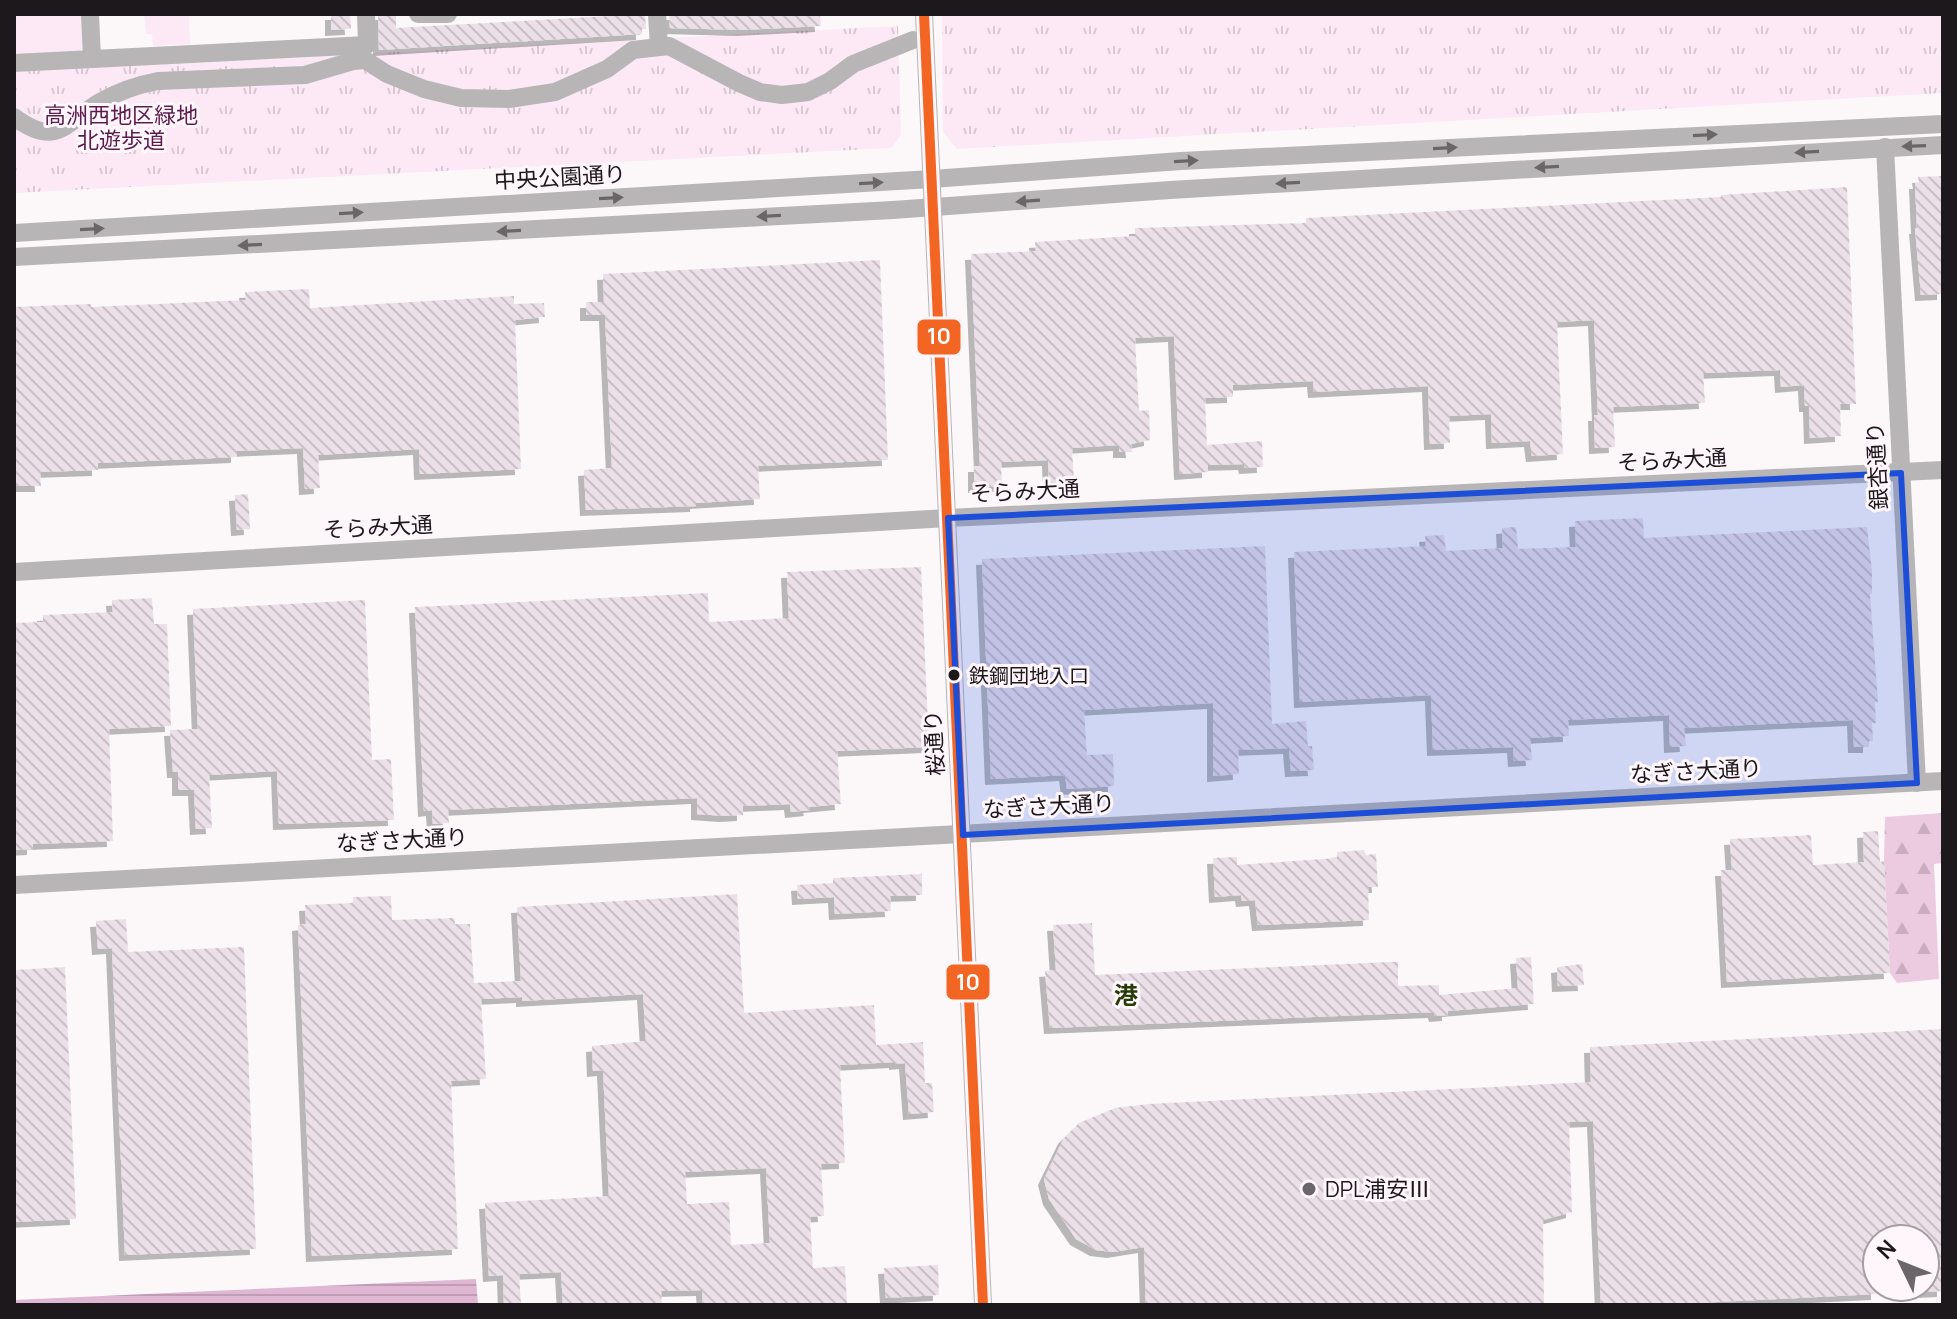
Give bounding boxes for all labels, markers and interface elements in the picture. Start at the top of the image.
park label: 高洲西地区緑地 北遊歩道 [44,100,198,155]
one-way arrow [1693,128,1718,141]
one-way arrow [1901,140,1926,153]
one-way arrow [1433,141,1458,154]
one-way arrow [1794,146,1819,159]
one-way arrow [1174,154,1199,167]
street label: 中央公園通り [493,159,627,195]
one-way arrow [1534,161,1559,174]
one-way arrow [859,176,884,189]
one-way arrow [1275,177,1300,190]
one-way arrow [599,191,624,204]
one-way arrow [1015,195,1040,208]
one-way arrow [339,207,364,220]
one-way arrow [756,210,781,223]
one-way arrow [80,222,105,235]
one-way arrow [496,224,521,237]
one-way arrow [237,238,262,251]
line badge: 10 [916,318,962,356]
text: 10 [927,321,951,351]
street label: 銀杏通り [1860,421,1894,511]
street label: そらみ大通 [1616,442,1728,478]
street label: そらみ大通 [969,473,1081,509]
street label: そらみ大通 [322,509,434,545]
place label: 鉄鋼団地入口 [969,662,1089,689]
marker: 鉄鋼団地入口 [946,667,962,683]
street label: 桜通り [917,709,951,777]
street label: なぎさ大通り [1629,753,1763,789]
street label: なぎさ大通り [982,788,1116,824]
street label: なぎさ大通り [335,822,469,858]
line badge: 10 [945,963,991,1001]
text: 10 [956,967,980,997]
district label: 港 [1114,978,1138,1011]
place label: DPL浦安Ⅲ [1325,1174,1430,1204]
marker: DPL浦安Ⅲ [1300,1180,1318,1198]
north arrow [1861,1223,1941,1303]
text: N [1870,1233,1903,1265]

